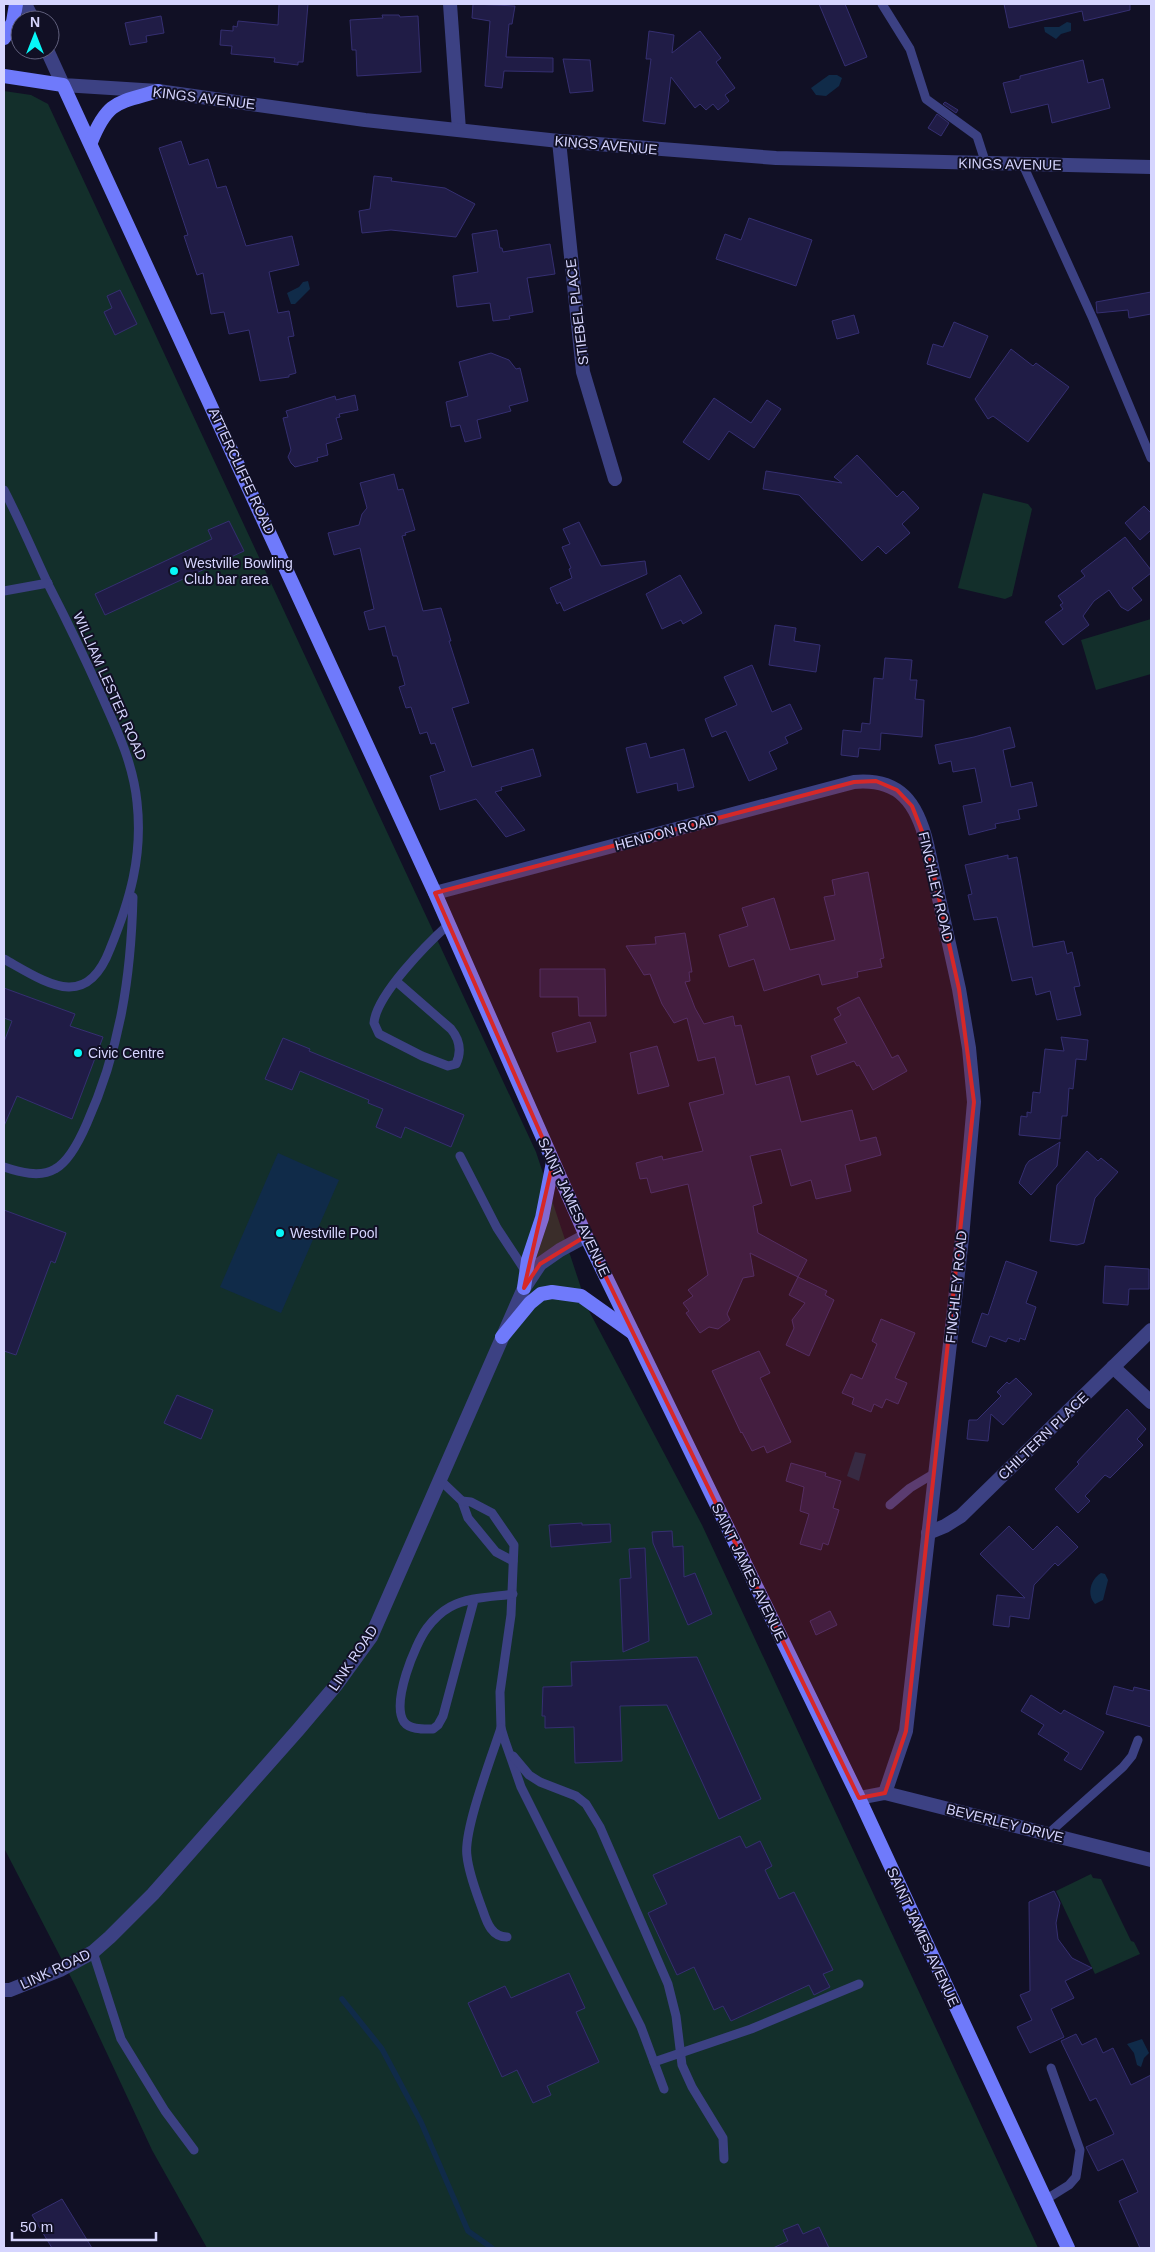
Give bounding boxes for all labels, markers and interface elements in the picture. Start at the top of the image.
north arrow [10,10,60,60]
text: N [30,14,40,30]
street label: KINGS AVENUE [152,84,256,112]
street label: KINGS AVENUE [554,133,658,157]
street label: KINGS AVENUE [958,155,1062,173]
street label: STIEBEL PLACE [563,258,591,366]
street label: ATTERCLIFFE ROAD [206,405,278,537]
place label: Westville Bowling Club bar area [184,555,293,587]
marker: Westville Bowling Club bar area [168,565,180,577]
street label: WILLIAM LESTER ROAD [70,610,150,762]
street label: HENDON ROAD [613,811,719,853]
street label: FINCHLEY ROAD [915,830,957,944]
place label: Civic Centre [88,1045,164,1061]
marker: Civic Centre [72,1047,84,1059]
street label: SAINT JAMES AVENUE [535,1135,613,1279]
place label: Westville Pool [290,1225,378,1241]
marker: Westville Pool [274,1227,286,1239]
street label: FINCHLEY ROAD [942,1230,970,1344]
street label: CHILTERN PLACE [995,1389,1091,1483]
street label: SAINT JAMES AVENUE [709,1501,789,1643]
street label: LINK ROAD [325,1622,381,1694]
street label: BEVERLEY DRIVE [945,1801,1065,1845]
street label: SAINT JAMES AVENUE [884,1865,962,2009]
street label: LINK ROAD [17,1946,93,1992]
scale bar [12,2210,156,2242]
text: 50 m [20,2218,53,2235]

